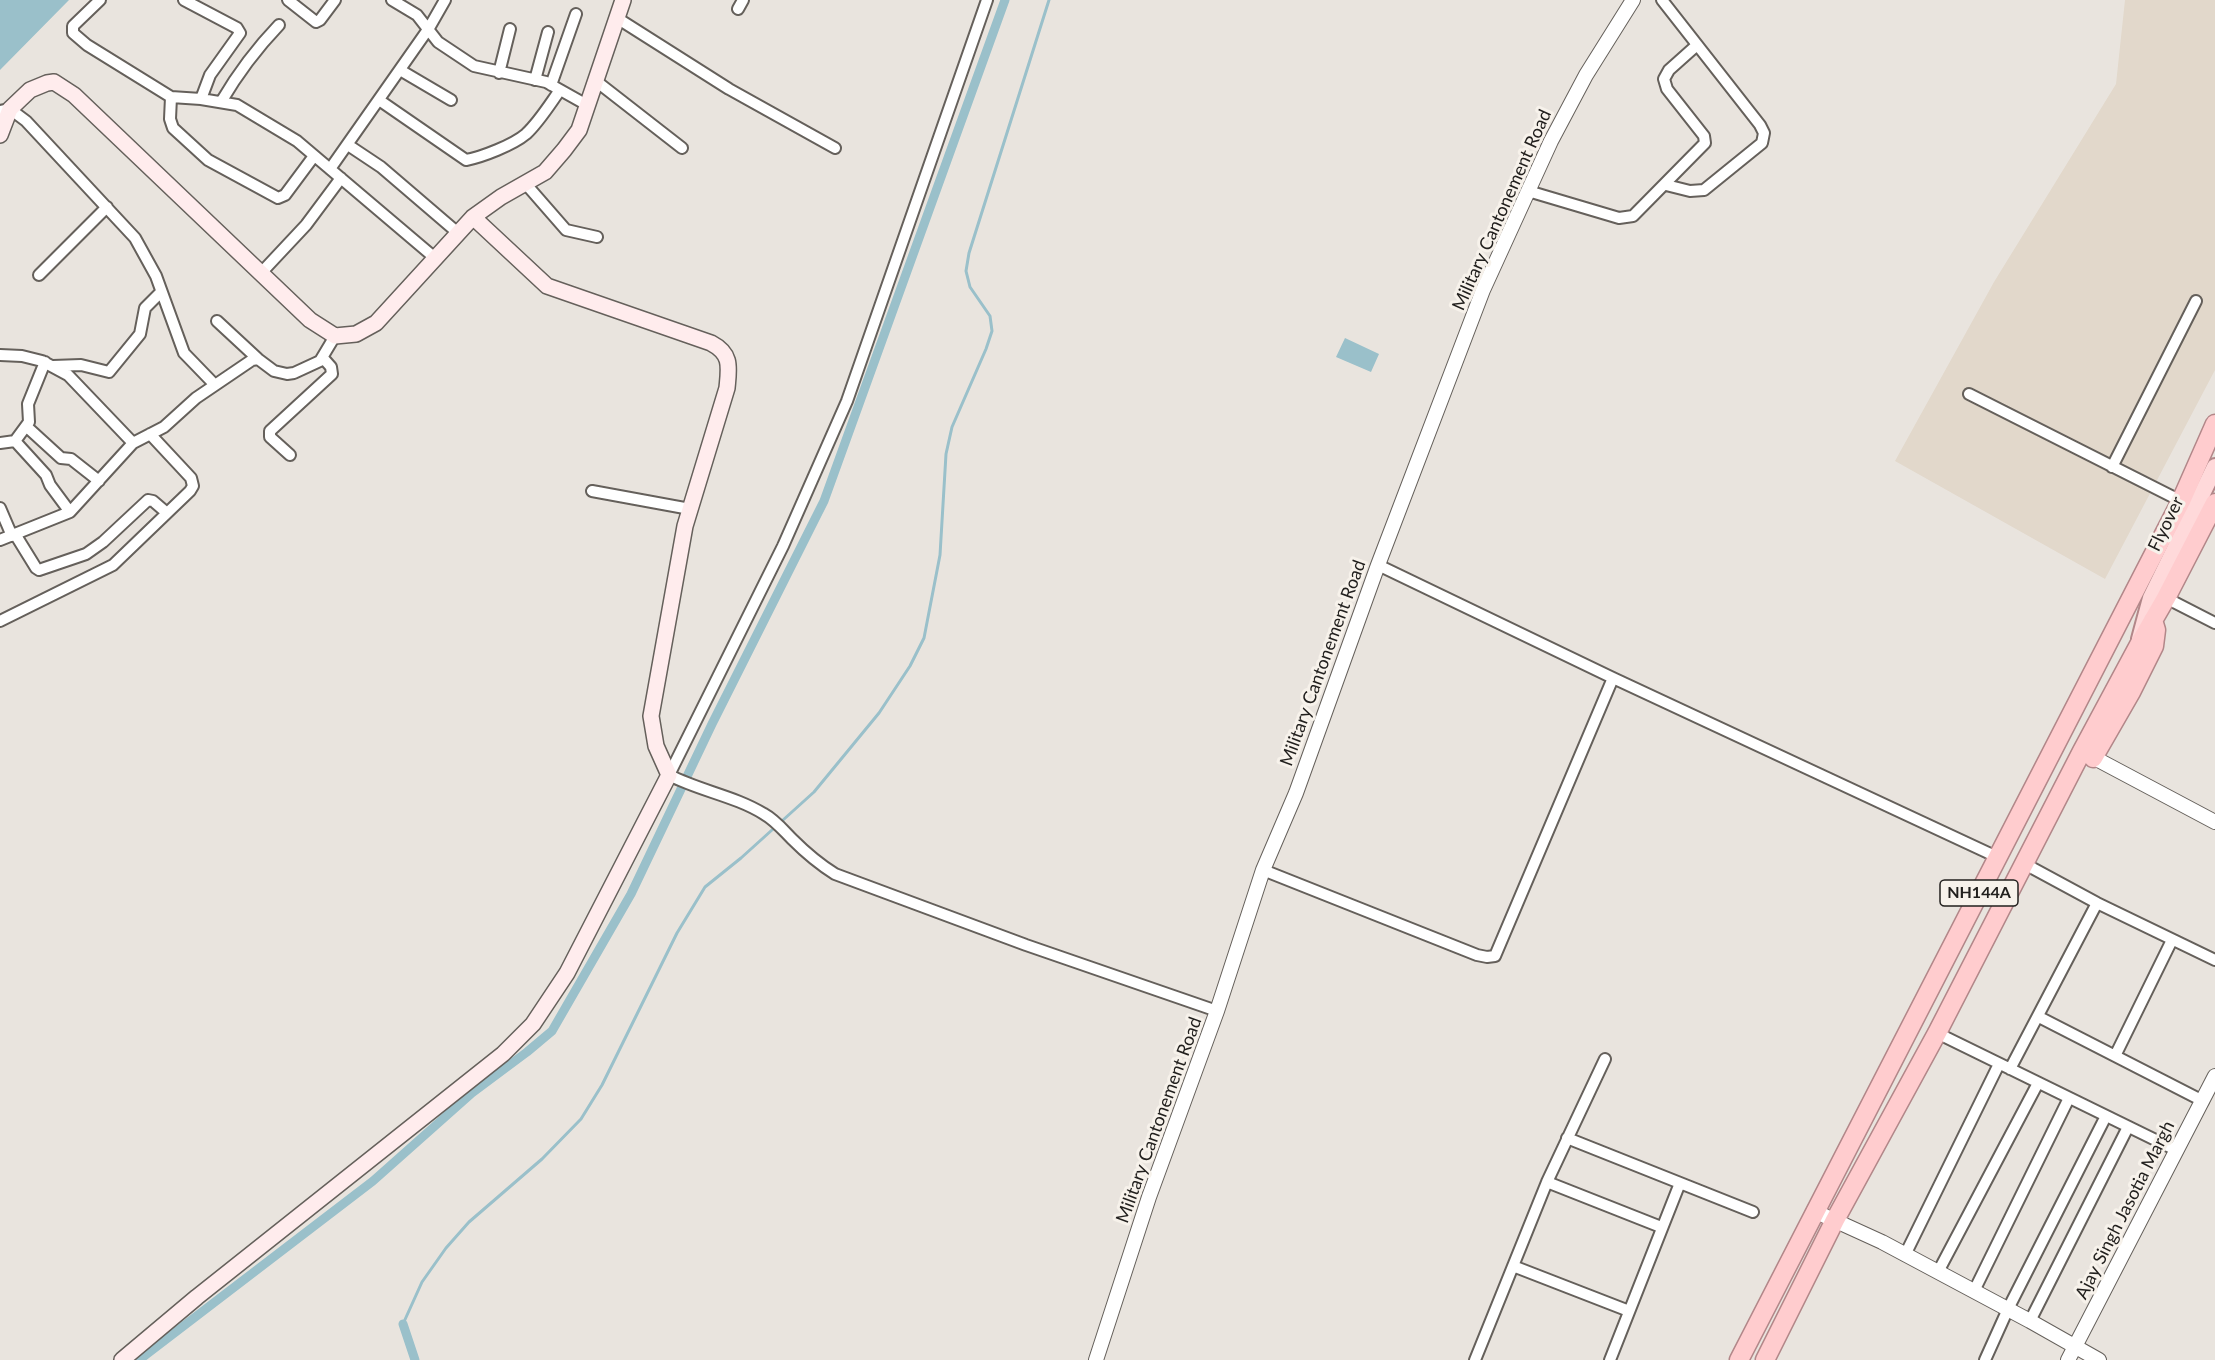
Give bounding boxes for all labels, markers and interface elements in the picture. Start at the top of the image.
street label: Military Cantonement Road [1448,106,1556,314]
street label: Flyover [2144,493,2188,555]
street label: Military Cantonement Road [1276,557,1370,769]
road number: NH144A [1940,880,2018,906]
street label: Military Cantonement Road [1112,1014,1206,1226]
street label: Ajay Singh Jasotia Margh [2071,1117,2179,1303]

